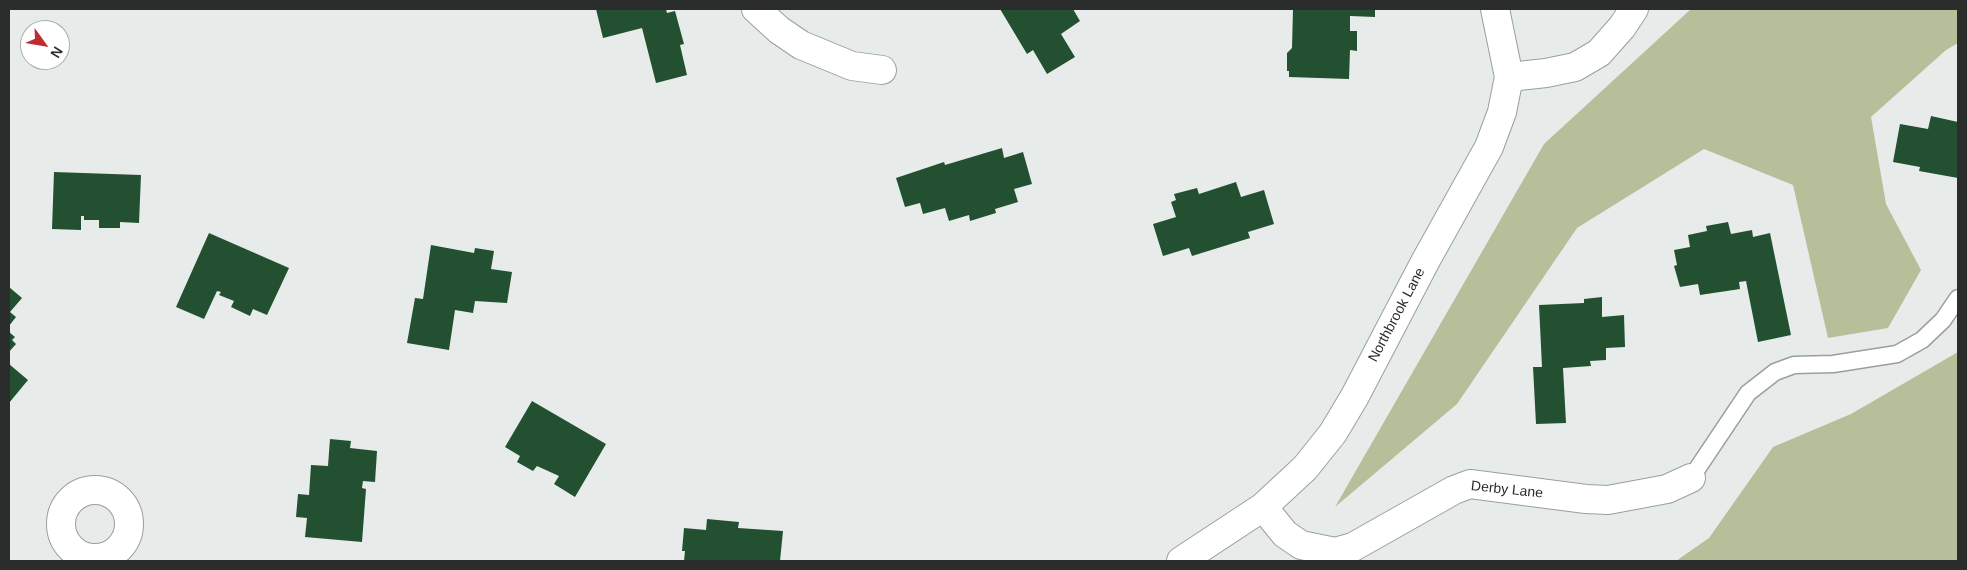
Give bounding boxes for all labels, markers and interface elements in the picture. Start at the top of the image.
north arrow [20,20,70,70]
text: N [47,44,66,61]
street label: Northbrook Lane [1365,265,1429,365]
street label: Derby Lane [1470,478,1544,502]

